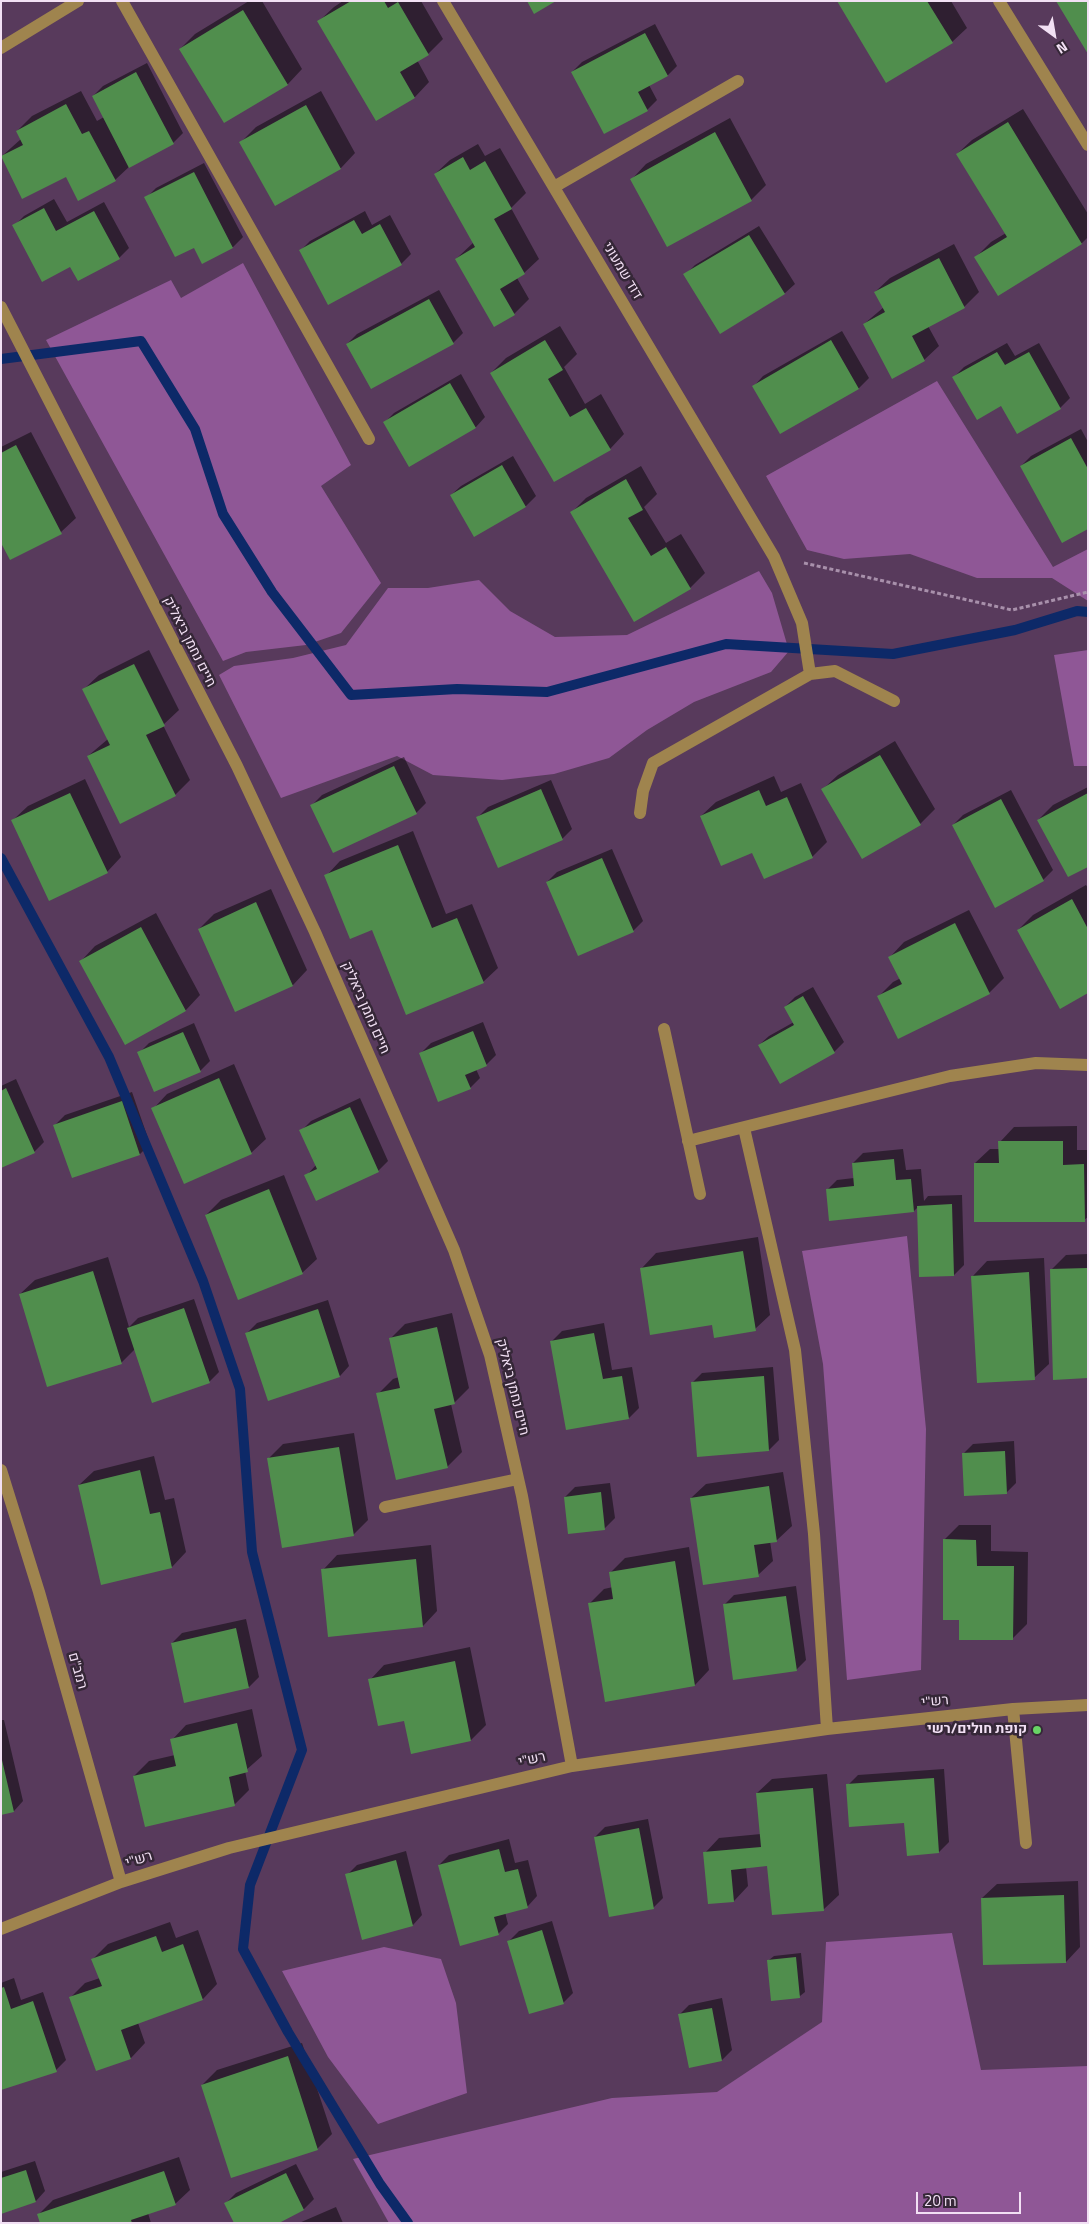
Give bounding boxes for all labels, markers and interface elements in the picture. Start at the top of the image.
north arrow [1029,10,1079,60]
text: N [1053,37,1072,60]
street label: דוד שמעוני [598,240,646,302]
street label: חיים נחמן ביאליק [159,594,219,690]
street label: חיים נחמן ביאליק [337,959,393,1057]
street label: חיים נחמן ביאליק [492,1337,532,1437]
street label: רמב"ם [64,1651,90,1691]
street label: רש"י [920,1692,950,1712]
place label: קופת חולים/רשי [927,1722,1027,1738]
marker: קופת חולים/רשי [1031,1724,1043,1736]
street label: רש"י [517,1749,547,1771]
street label: רש"י [123,1848,155,1872]
scale bar [919,2182,1024,2214]
text: 20 m [924,2189,957,2212]

